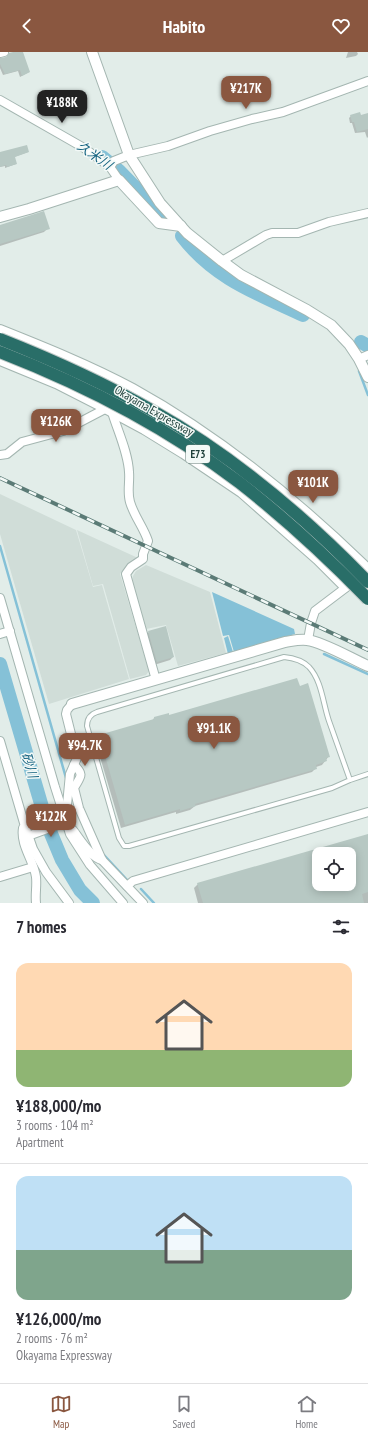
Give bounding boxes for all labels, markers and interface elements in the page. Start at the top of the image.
icon: back [16,15,38,37]
text: Habito [163,15,205,38]
icon: heart [330,15,352,37]
pin: ¥217K [218,76,274,110]
text: ¥217K [230,80,262,97]
pin: ¥188K [34,90,90,124]
text: ¥188K [46,94,78,111]
water label: 久米川 [74,137,117,175]
street label: Okayama Expressway [112,382,197,439]
pin: ¥126K [28,409,84,443]
text: ¥126K [40,413,72,430]
road number: E73 [186,445,210,463]
pin: ¥101K [285,470,341,504]
text: ¥101K [297,474,329,491]
pin: ¥91.1K [181,716,247,750]
text: ¥91.1K [197,720,231,737]
pin: ¥94.7K [52,733,118,767]
text: ¥94.7K [68,737,102,754]
water label: 砂川 [18,750,42,782]
pin: ¥122K [23,804,79,838]
text: ¥122K [35,808,67,825]
map controls [312,847,356,891]
button: locate [312,847,356,891]
text: 7 homes [16,916,67,938]
icon: filters [330,916,352,938]
icon: home [148,989,220,1061]
text: ¥188,000/mo [16,1095,101,1117]
text: 3 rooms · 104 m² [16,1117,94,1134]
text: Apartment [16,1134,64,1151]
icon: home [148,1202,220,1274]
text: ¥126,000/mo [16,1308,101,1330]
text: 2 rooms · 76 m² [16,1330,88,1347]
text: Okayama Expressway [16,1347,112,1364]
tab: Map [50,1393,72,1431]
tab: Saved [172,1393,195,1431]
tab: Home [295,1393,318,1431]

